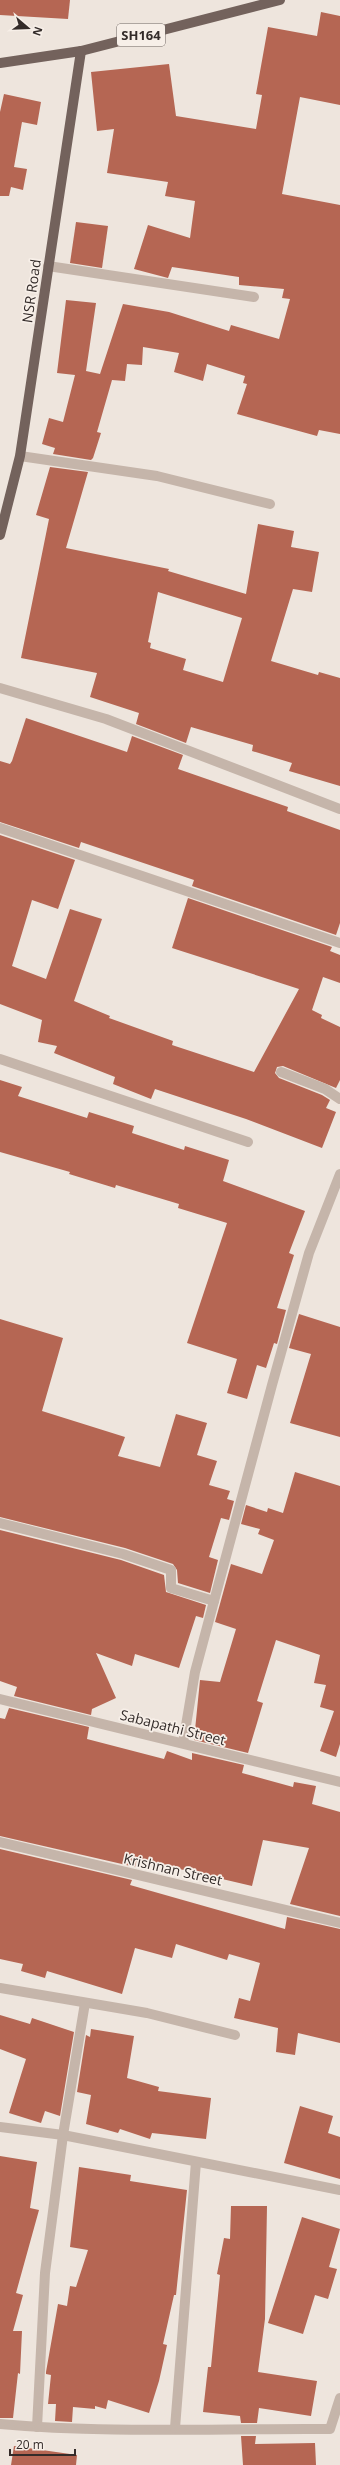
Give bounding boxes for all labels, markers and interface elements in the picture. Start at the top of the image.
north arrow [8,8,48,48]
road number: SH164 [117,24,165,46]
text: N [29,25,46,38]
street label: NSR Road [17,258,45,324]
street label: Sabapathi Street [118,1705,228,1749]
street label: Krishnan Street [122,1848,224,1890]
scale bar [10,2431,75,2457]
text: 20 m [16,2436,44,2453]

